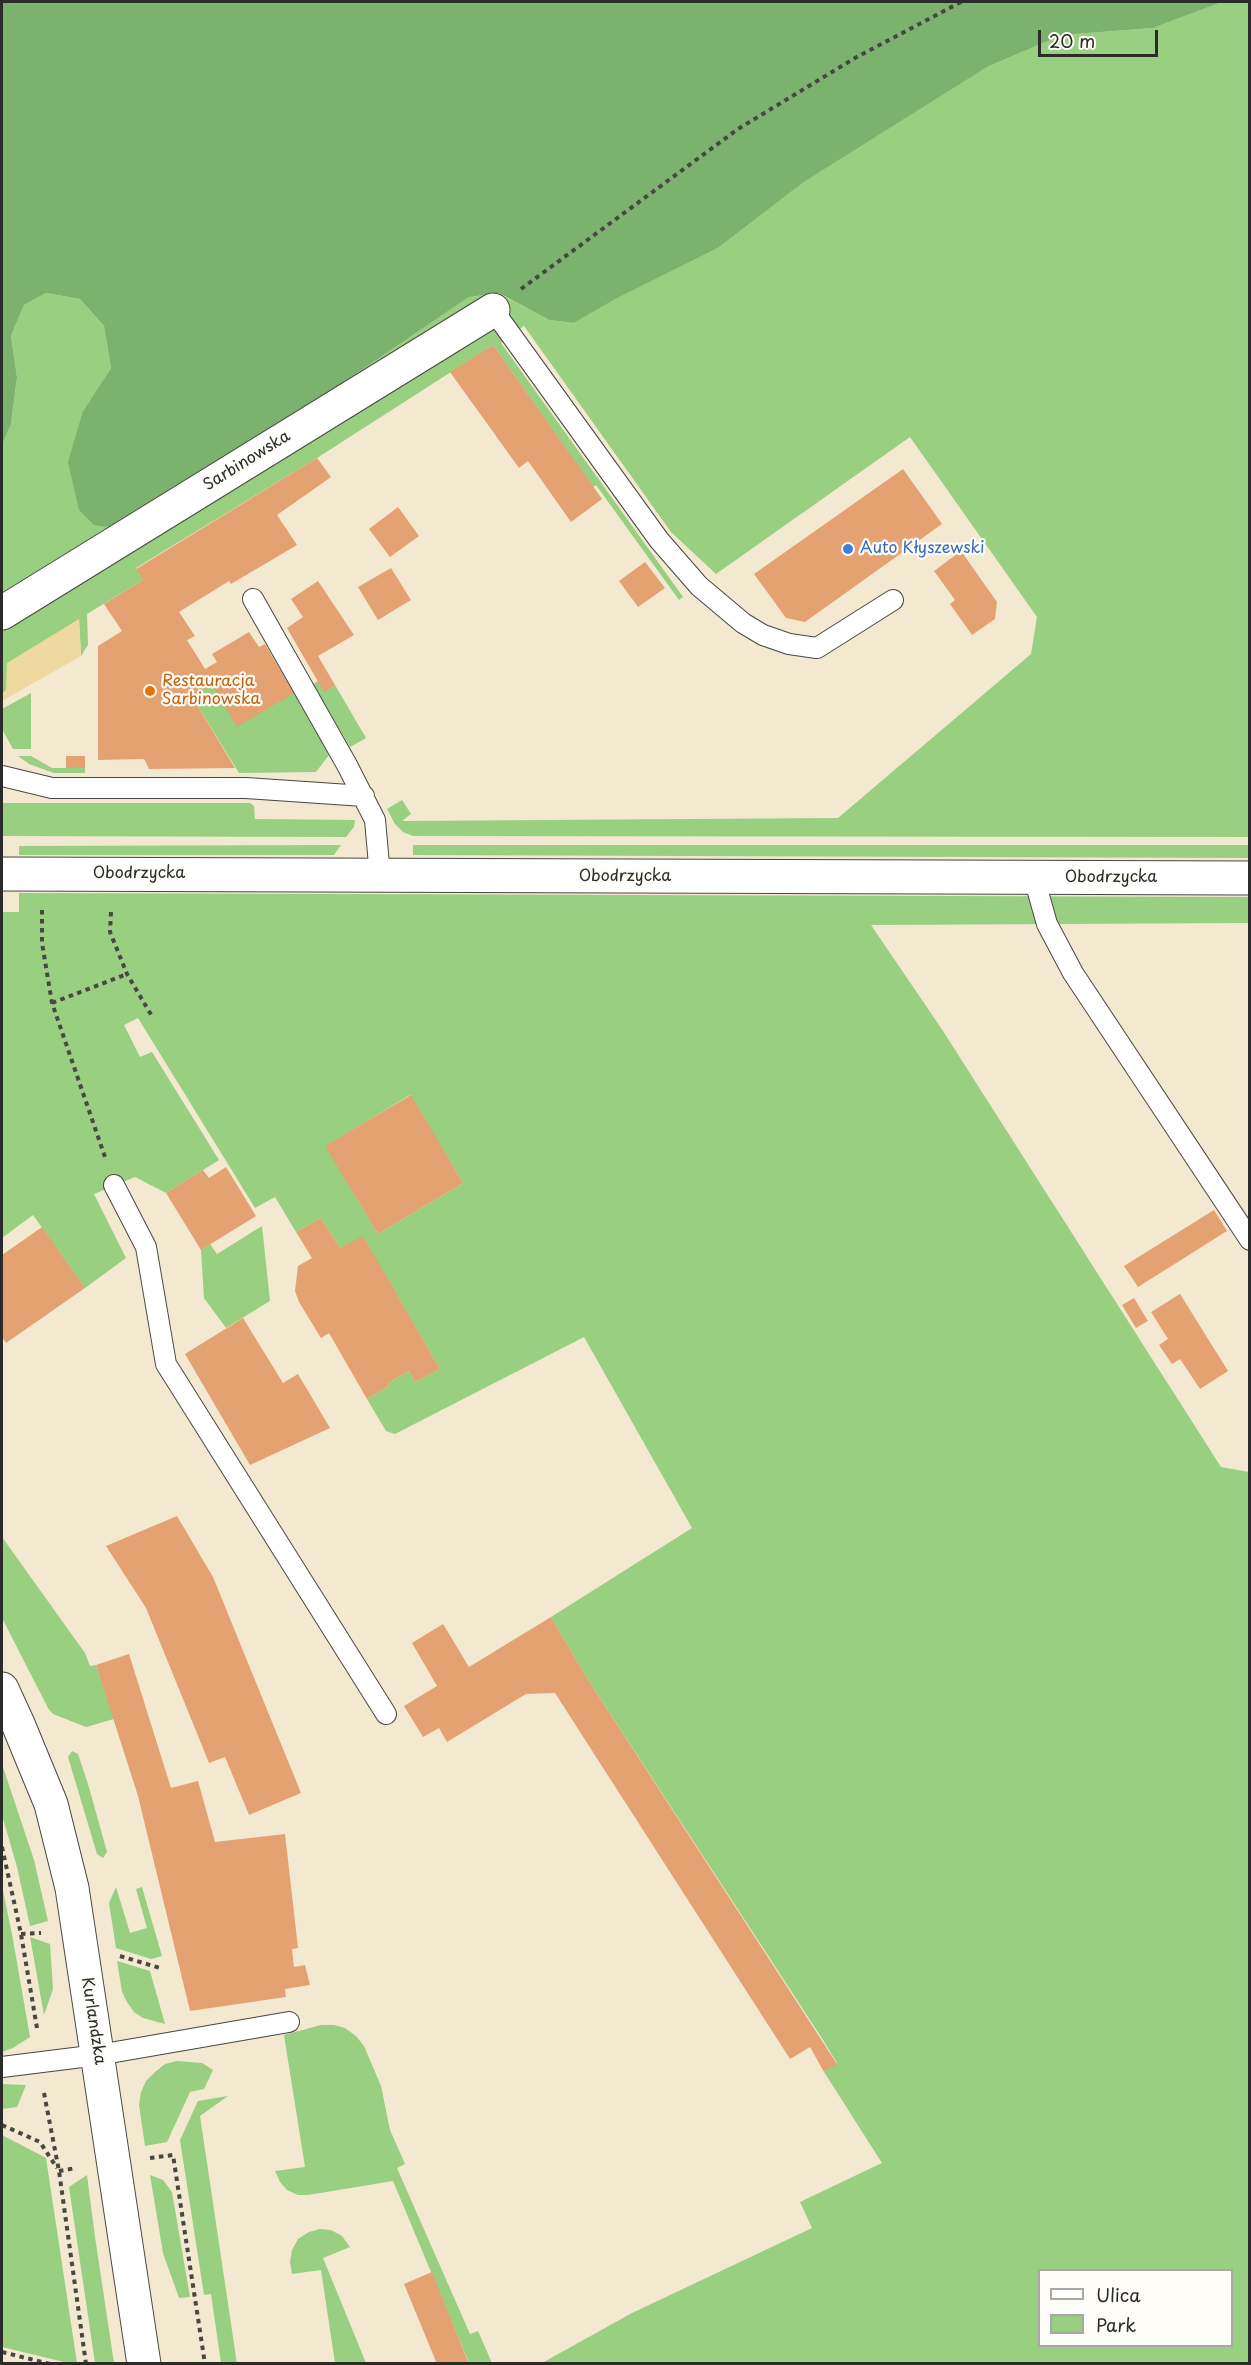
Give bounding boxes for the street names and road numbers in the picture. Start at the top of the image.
street label: Sarbinowska [200,427,294,495]
street label: Obodrzycka [93,864,185,884]
street label: Obodrzycka [579,867,671,887]
street label: Obodrzycka [1065,868,1157,888]
street label: Kurlandzka [77,1976,109,2066]

